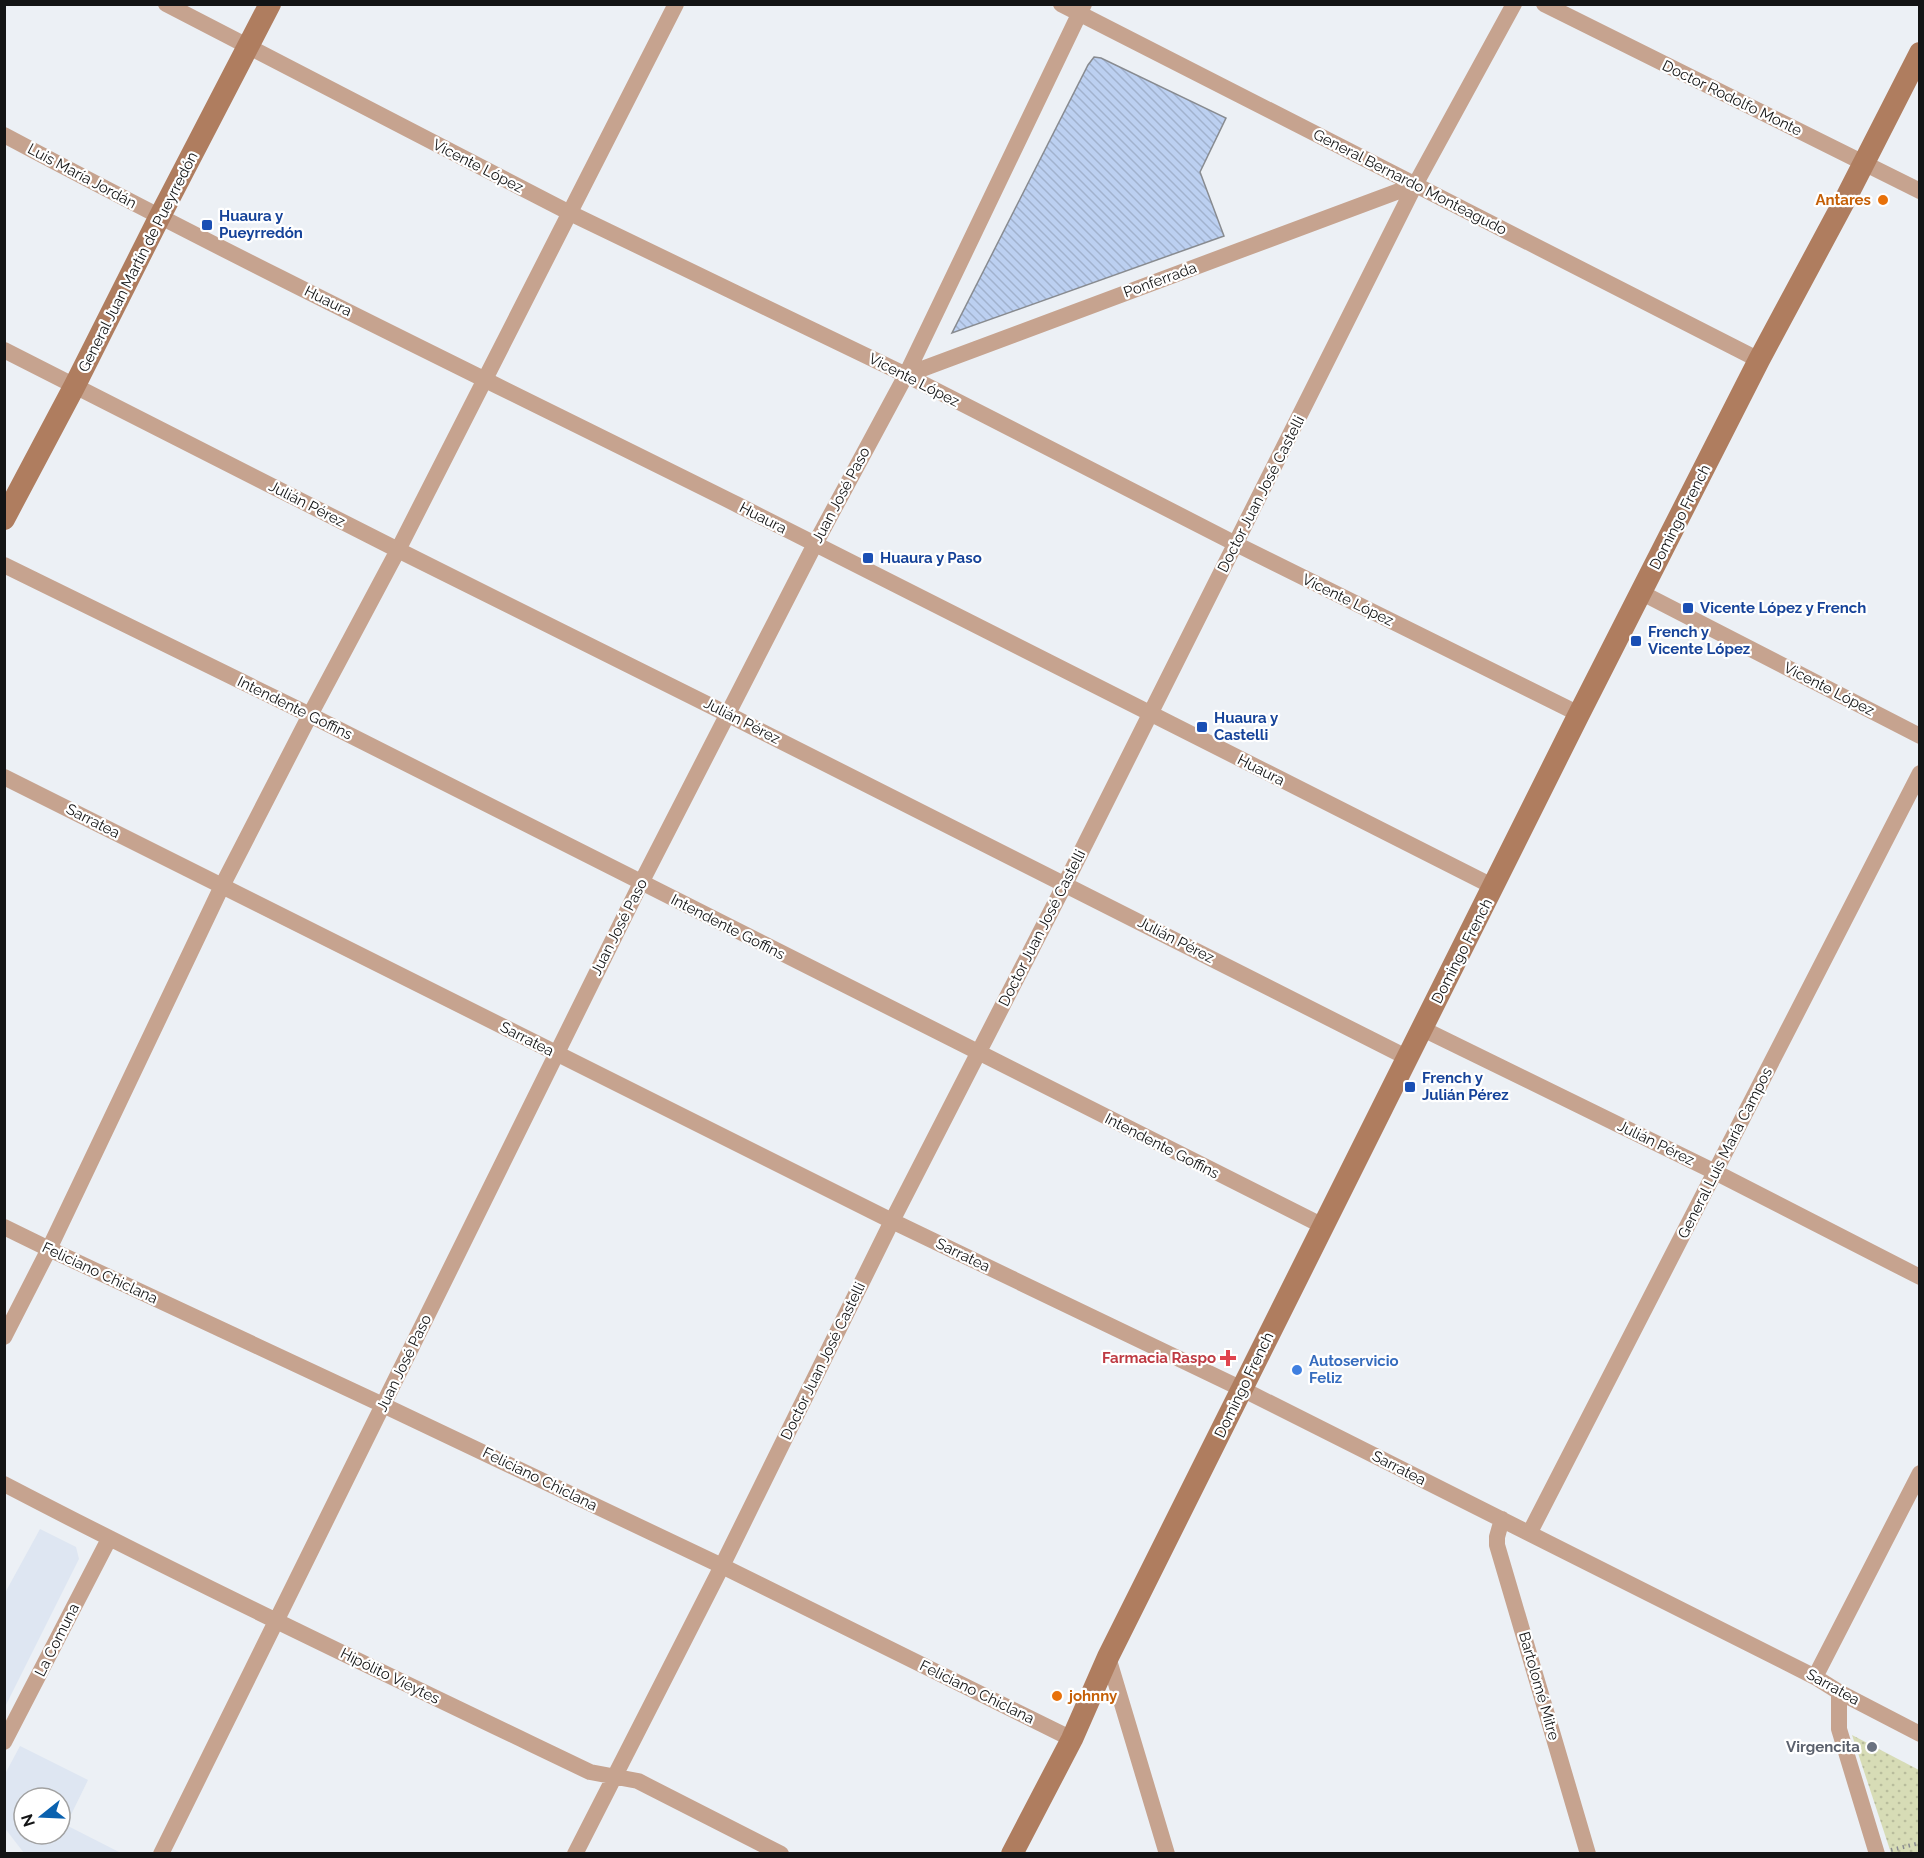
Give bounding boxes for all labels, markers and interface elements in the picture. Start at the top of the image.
street label: Doctor Rodolfo Monte [1659,56,1805,140]
street label: General Bernardo Monteagudo [1310,125,1510,239]
street label: Vicente López [430,135,526,197]
street label: Luis María Jordán [25,140,139,212]
street label: General Juan Martín de Pueyrredón [74,149,202,375]
place label: Antares [1815,191,1871,209]
marker: Antares [1876,193,1890,207]
place label: Huaura y Pueyrredón [219,207,303,242]
marker: Huaura y Pueyrredón [200,218,214,232]
street label: Ponferrada [1121,258,1199,302]
street label: Huaura [301,282,355,320]
street label: Vicente López [866,349,962,411]
street label: Doctor Juan José Castelli [1214,413,1308,575]
street label: Juan José Paso [808,444,874,546]
street label: Domingo French [1646,462,1714,572]
street label: Julián Pérez [266,477,348,531]
street label: Huaura [736,499,790,537]
place label: Huaura y Paso [880,549,982,567]
marker: Huaura y Paso [861,551,875,565]
street label: Vicente López [1299,570,1397,630]
place label: Vicente López y French [1700,599,1866,617]
marker: Vicente López y French [1681,601,1695,615]
place label: French y Vicente López [1648,623,1750,658]
marker: French y Vicente López [1629,634,1643,648]
street label: Vicente López [1781,658,1877,720]
street label: Intendente Goffins [235,672,355,744]
street label: Julián Pérez [701,694,783,748]
place label: Huaura y Castelli [1214,709,1279,744]
marker: Huaura y Castelli [1195,720,1209,734]
street label: Huaura [1234,751,1288,789]
street label: Sarratea [63,800,123,842]
street label: Doctor Juan José Castelli [995,847,1089,1009]
street label: Juan José Paso [587,876,651,978]
street label: Intendente Goffins [668,890,788,964]
street label: Domingo French [1428,896,1496,1006]
street label: Julián Pérez [1135,913,1217,967]
street label: Sarratea [497,1018,557,1060]
street label: General Luis María Campos [1674,1065,1776,1241]
place label: French y Julián Pérez [1422,1069,1509,1104]
marker: French y Julián Pérez [1403,1080,1417,1094]
street label: Intendente Goffins [1102,1109,1222,1183]
street label: Julián Pérez [1615,1117,1697,1169]
street label: Sarratea [933,1234,993,1276]
street label: Feliciano Chiclana [39,1238,161,1308]
street label: Doctor Juan José Castelli [777,1279,869,1443]
street label: Juan José Paso [373,1311,435,1415]
street label: Domingo French [1211,1329,1277,1441]
place label: Farmacia Raspo [1102,1349,1216,1367]
marker: Farmacia Raspo [1221,1351,1235,1365]
place label: Autoservicio Feliz [1309,1352,1399,1387]
marker: Autoservicio Feliz [1290,1363,1304,1377]
street label: Feliciano Chiclana [480,1443,600,1515]
street label: Sarratea [1369,1447,1429,1489]
street label: La Comuna [31,1600,83,1680]
street label: Bartolomé Mitre [1515,1630,1563,1742]
street label: Hipólito Vieytes [337,1644,443,1708]
street label: Feliciano Chiclana [917,1656,1037,1728]
street label: Sarratea [1803,1665,1863,1709]
place label: johnny [1067,1687,1118,1705]
marker: johnny [1050,1689,1064,1703]
place label: Virgencita [1786,1738,1860,1756]
marker: Virgencita [1865,1740,1879,1754]
north arrow [12,1786,72,1846]
text: N [17,1812,39,1829]

